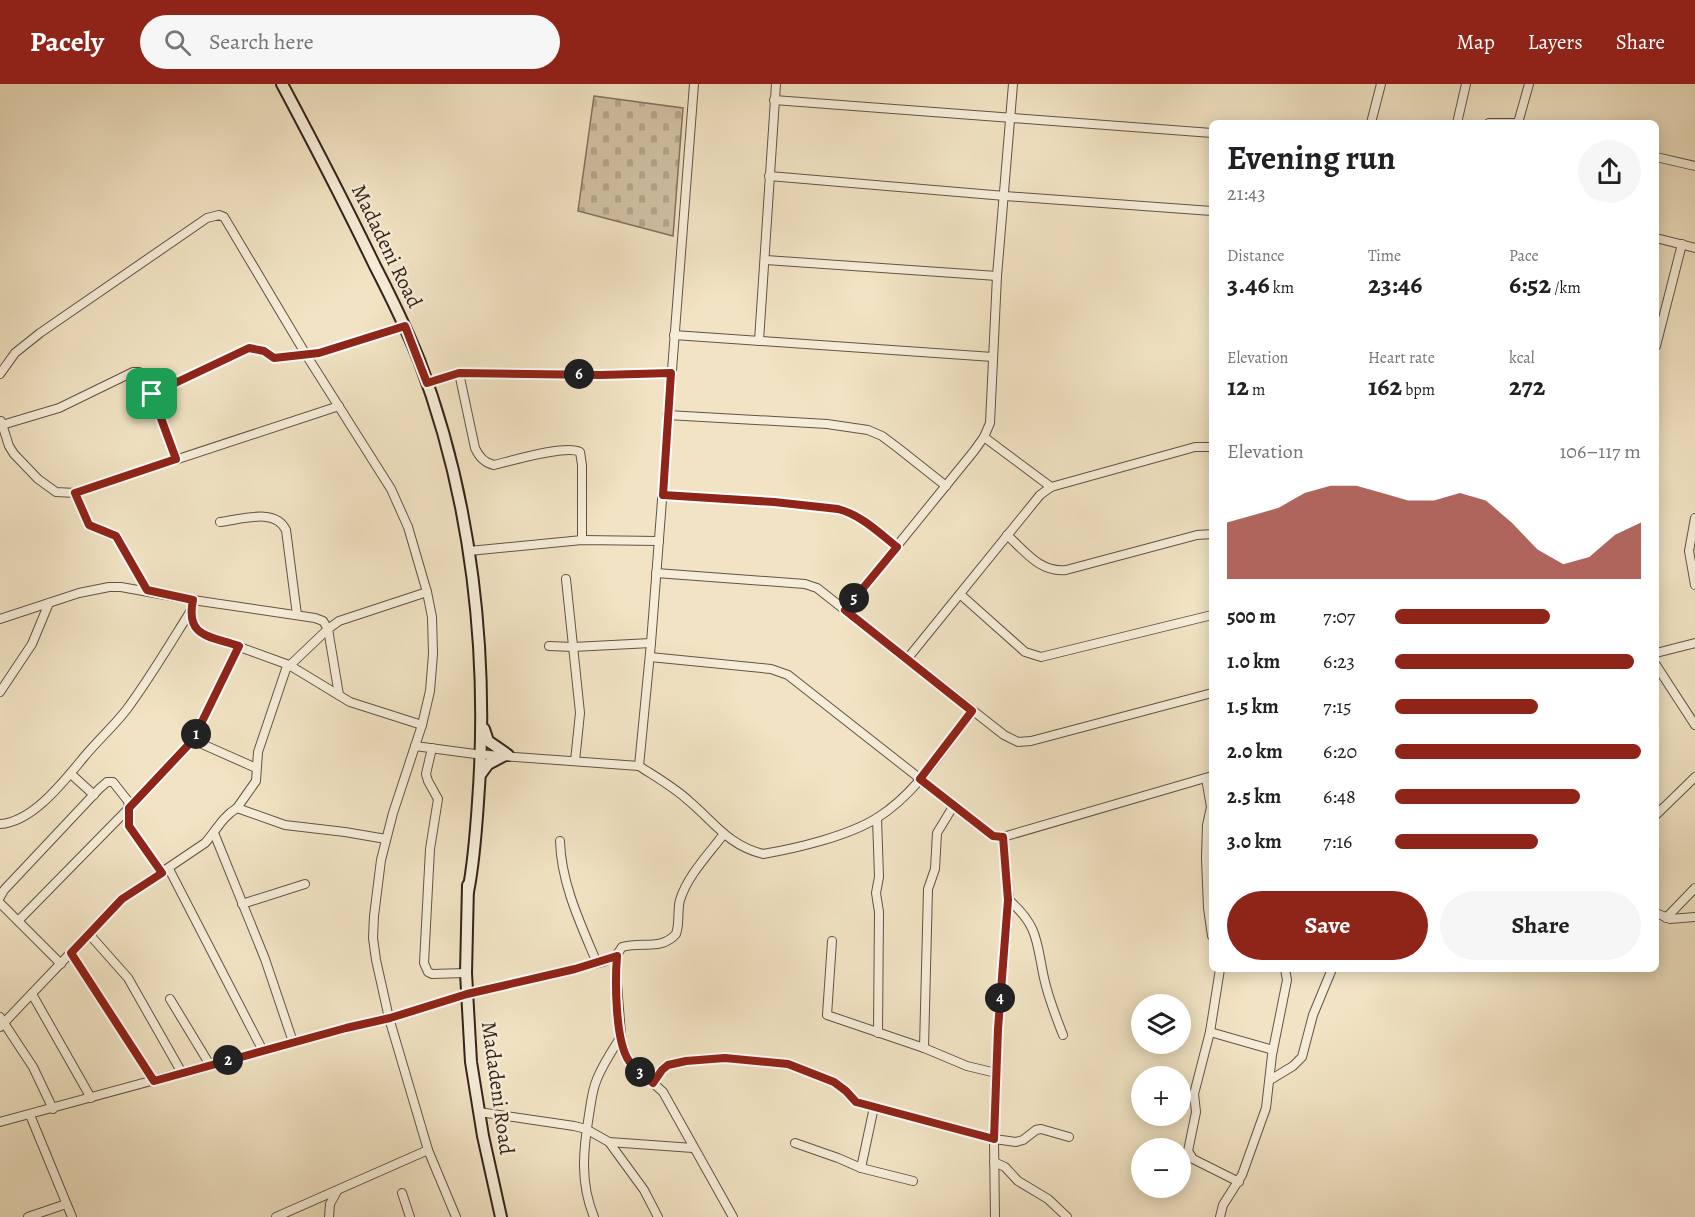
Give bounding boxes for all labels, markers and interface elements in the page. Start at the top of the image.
search box [140,15,560,69]
text: Pacely [30,23,104,61]
icon: search [161,26,194,59]
text: Search here [209,27,314,57]
text: Map [1456,28,1495,56]
text: Layers [1528,28,1583,56]
text: Share [1616,28,1665,56]
text: Evening run [1227,135,1396,180]
button: share [1578,140,1641,203]
street label: Madadeni Road [345,179,429,313]
text: 21:43 [1227,180,1265,207]
text: Distance [1227,245,1284,267]
text: Time [1368,245,1401,267]
text: Pace [1509,245,1539,267]
text: 3.46 [1227,267,1270,302]
text: 23:46 [1368,267,1422,302]
text: 6:52 [1509,267,1551,302]
text: km [1270,277,1294,299]
text: /km [1551,277,1581,299]
text: Elevation [1227,347,1288,369]
text: Heart rate [1368,347,1435,369]
text: kcal [1509,347,1535,369]
pin: 6 [564,359,594,389]
text: 6 [575,363,583,385]
pin [126,368,177,419]
text: 12 [1227,369,1249,404]
text: 162 [1368,369,1402,404]
text: 272 [1509,369,1545,404]
icon: arrive [135,377,168,410]
text: m [1249,379,1265,401]
text: bpm [1402,379,1435,401]
text: Elevation [1227,438,1304,465]
text: 106–117 m [1559,438,1641,465]
pin: 5 [839,583,869,613]
text: 5 [851,587,857,609]
text: 500 m [1227,603,1276,630]
text: 7:07 [1323,603,1355,630]
text: 1.0 km [1227,648,1280,675]
text: 6:23 [1323,648,1355,675]
text: 1.5 km [1227,693,1279,720]
text: 7:15 [1323,693,1352,720]
pin: 1 [181,719,211,749]
text: 1 [193,723,199,745]
text: 2.0 km [1227,738,1283,765]
text: 6:20 [1323,738,1357,765]
text: 2.5 km [1227,783,1281,810]
text: 6:48 [1323,783,1356,810]
text: 3.0 km [1227,828,1282,855]
text: 7:16 [1323,828,1352,855]
button: Save [1227,891,1428,960]
button: Share [1440,891,1641,960]
pin: 4 [985,983,1015,1013]
text: 4 [996,987,1004,1009]
map controls [1131,994,1191,1198]
button: layers [1131,994,1191,1054]
street label: Madadeni Road [475,1019,521,1157]
pin: 2 [213,1045,243,1075]
text: 2 [224,1049,232,1071]
pin: 3 [625,1057,655,1087]
text: 3 [637,1061,643,1083]
button: + [1131,1066,1191,1126]
button: − [1131,1138,1191,1198]

